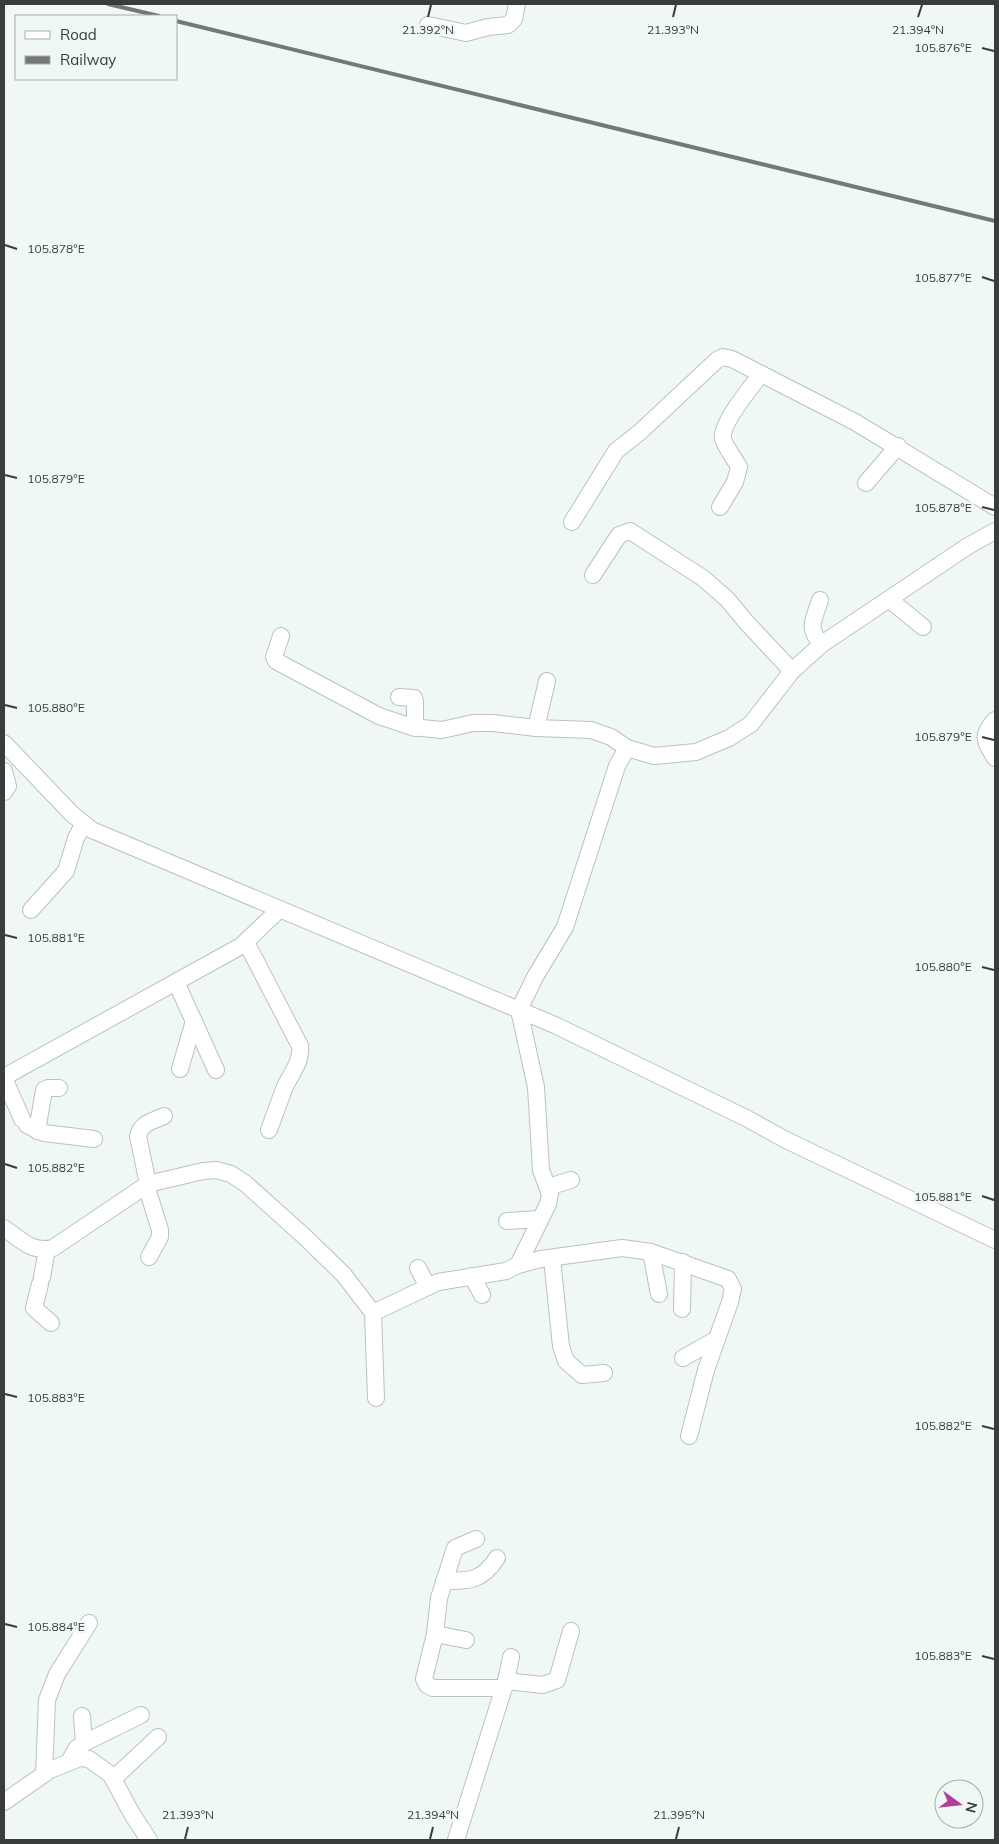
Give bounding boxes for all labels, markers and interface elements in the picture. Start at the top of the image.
legend [15,15,178,80]
text: 21.392°N [402,22,454,37]
text: 21.393°N [647,22,699,37]
text: 21.394°N [892,22,944,37]
text: Road [60,25,97,44]
text: 105.876°E [914,40,972,55]
text: Railway [60,50,116,69]
text: 105.878°E [27,241,85,256]
text: 105.877°E [914,270,972,285]
text: 105.879°E [27,471,85,486]
text: 105.878°E [914,500,972,515]
text: 105.880°E [27,700,85,715]
text: 105.879°E [914,729,972,744]
text: 105.881°E [27,930,85,945]
text: 105.880°E [914,959,972,974]
text: 105.882°E [27,1160,85,1175]
text: 105.881°E [914,1189,972,1204]
text: 105.883°E [27,1390,85,1405]
text: 105.882°E [914,1418,972,1433]
text: 105.884°E [27,1619,85,1634]
text: 105.883°E [914,1648,972,1663]
north arrow [934,1779,984,1829]
text: N [961,1800,982,1815]
text: 21.393°N [162,1807,214,1822]
text: 21.394°N [407,1807,459,1822]
text: 21.395°N [653,1807,705,1822]

